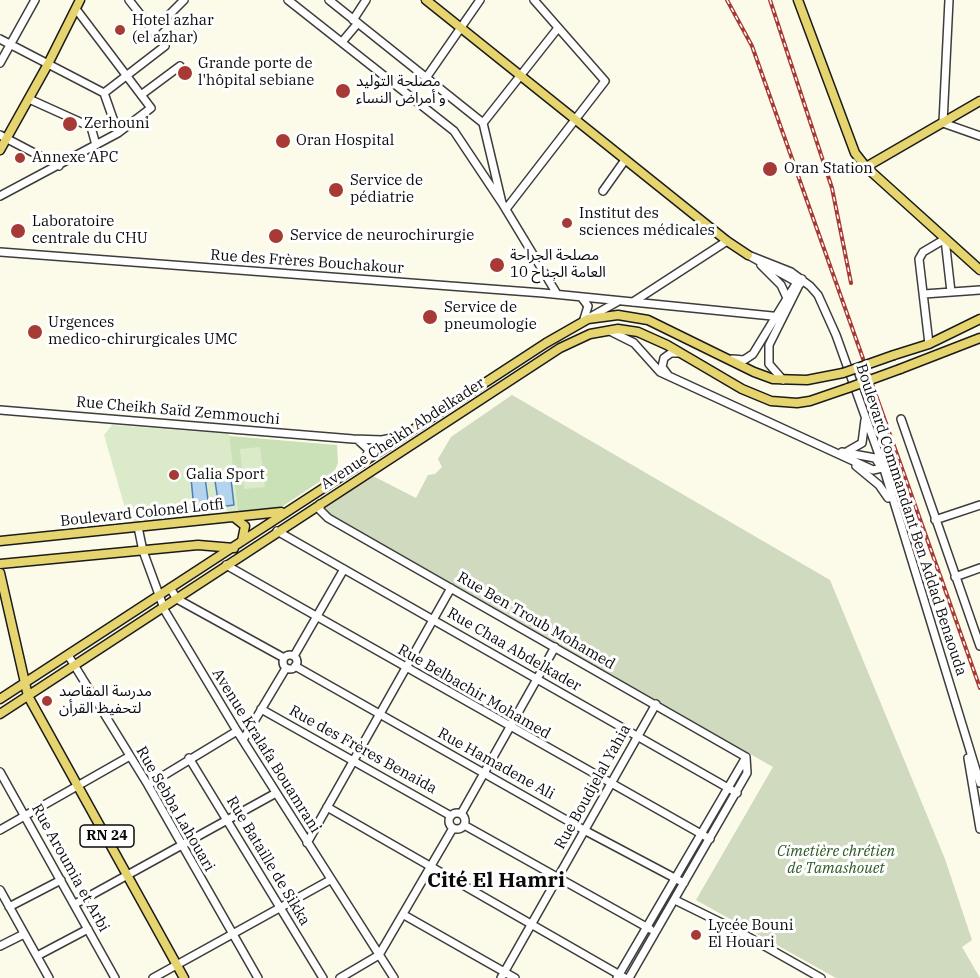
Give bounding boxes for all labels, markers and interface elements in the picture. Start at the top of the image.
place label: Hotel azhar (el azhar) [132,12,214,47]
marker: Hotel azhar (el azhar) [113,23,127,37]
place label: Grande porte de l'hôpital sebiane [198,55,314,90]
marker: Grande porte de l'hôpital sebiane [176,64,194,82]
place label: مصلحة التوليد و أمراض النساء [356,73,446,108]
marker: مصلحة التوليد و أمراض النساء [334,82,352,100]
marker: Zerhouni [61,115,79,133]
place label: Zerhouni [84,115,150,133]
marker: Oran Hospital [274,132,292,150]
place label: Oran Hospital [296,132,394,150]
place label: Annexe APC [32,149,118,167]
marker: Annexe APC [13,151,27,165]
marker: Oran Station [761,160,779,178]
place label: Oran Station [784,160,873,178]
place label: Service de pédiatrie [350,172,423,207]
marker: Service de pédiatrie [327,181,345,199]
place label: Institut des sciences médicales [579,205,715,240]
place label: Laboratoire centrale du CHU [32,213,148,248]
marker: Institut des sciences médicales [560,216,574,230]
marker: Laboratoire centrale du CHU [9,222,27,240]
marker: Service de neurochirurgie [267,227,285,245]
place label: Service de neurochirurgie [290,227,474,245]
street label: Rue des Frères Bouchakour [210,246,404,278]
place label: مصلحة الجراحة العامة الجناح 10 [510,247,606,282]
marker: مصلحة الجراحة العامة الجناح 10 [488,256,506,274]
place label: Service de pneumologie [444,299,537,334]
marker: Service de pneumologie [421,308,439,326]
place label: Urgences medico-chirurgicales UMC [48,314,238,349]
marker: Urgences medico-chirurgicales UMC [26,323,44,341]
street label: Boulevard Commandant Ben Addad Benaouda [852,362,970,678]
street label: Avenue Cheikh Abdelkader [318,374,488,494]
street label: Rue Cheikh Saïd Zemmouchi [75,393,281,429]
place label: Galia Sport [186,466,265,484]
marker: Galia Sport [167,468,181,482]
street label: Boulevard Colonel Lotfi [59,495,225,531]
street label: Rue Ben Troub Mohamed [454,568,618,674]
street label: Rue Chaa Abdelkader [444,604,584,696]
street label: Rue Belbachir Mohamed [394,641,554,743]
street label: Avenue Kralafa Bouamrani [208,666,324,836]
place label: مدرسة المقاصد لتحفيظ القرأن [59,683,152,718]
marker: مدرسة المقاصد لتحفيظ القرأن [40,694,54,708]
street label: Rue des Frères Benaida [286,702,440,798]
street label: Rue Boudjelal Yahia [551,721,635,853]
street label: Rue Hamadene Ali [434,724,558,804]
street label: Rue Sebba Lahouari [132,743,218,875]
street label: Rue Bataille de Sikka [222,793,314,929]
street label: Rue Aroumia et Arbi [27,801,113,935]
road number: RN 24 [80,825,134,847]
park label: Cimetière chrétien de Tamashouet [777,843,895,878]
district label: Cité El Hamri [427,868,565,894]
place label: Lycée Bouni El Houari [708,917,794,952]
marker: Lycée Bouni El Houari [689,928,703,942]

